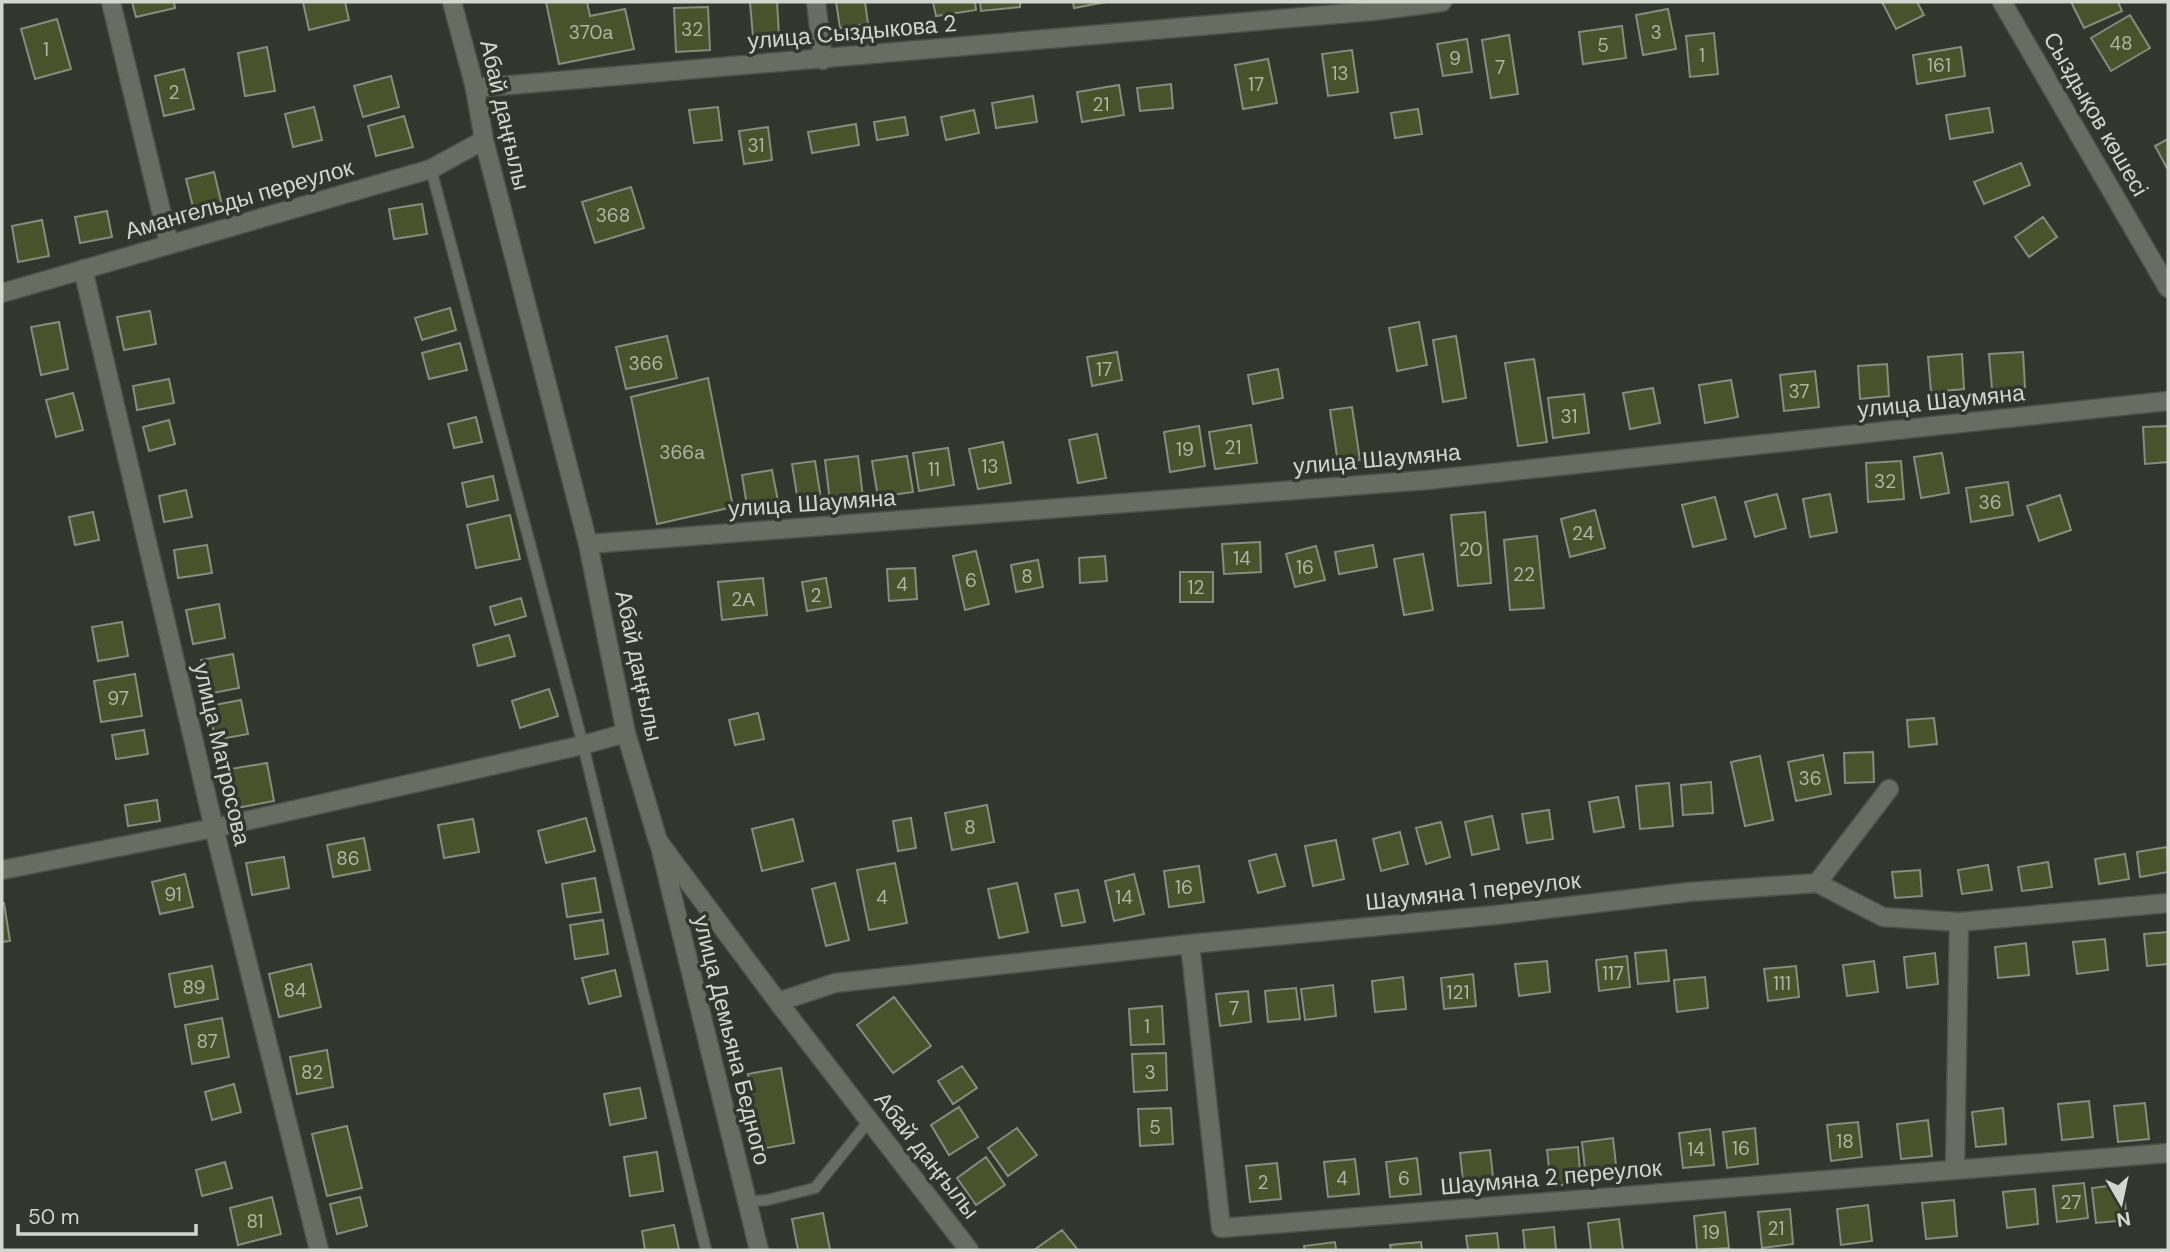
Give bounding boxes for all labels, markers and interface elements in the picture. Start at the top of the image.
street label: улица Сыздыкова 2 [746,8,958,56]
house number: 32 [681,17,703,42]
house number: 370а [569,20,614,45]
house number: 3 [1650,20,1662,45]
street label: Сыздықов көшесі [2037,26,2155,202]
house number: 48 [2109,31,2133,56]
house number: 5 [1597,33,1609,58]
house number: 1 [43,37,49,62]
street label: Абай даңғылы [473,37,537,193]
house number: 1 [1699,43,1705,68]
house number: 9 [1449,46,1461,71]
house number: 161 [1927,53,1951,78]
house number: 7 [1495,55,1505,80]
house number: 13 [1331,61,1349,86]
house number: 17 [1248,72,1264,97]
house number: 2 [169,80,180,105]
house number: 21 [1093,92,1109,117]
house number: 31 [748,133,764,158]
street label: Амангельды переулок [121,152,358,246]
house number: 368 [596,203,630,228]
house number: 366 [628,351,664,376]
house number: 17 [1096,357,1112,382]
street label: улица Шаумяна [1856,377,2026,425]
house number: 37 [1788,379,1810,404]
house number: 31 [1561,404,1577,429]
house number: 21 [1225,435,1241,460]
house number: 19 [1176,437,1194,462]
street label: улица Шаумяна [1292,437,1462,481]
house number: 366а [659,440,705,465]
house number: 13 [981,454,999,479]
house number: 11 [928,457,940,482]
house number: 32 [1874,469,1896,494]
street label: улица Шаумяна [727,482,897,524]
house number: 36 [1978,490,2002,515]
house number: 24 [1572,521,1594,546]
house number: 20 [1459,537,1483,562]
house number: 14 [1233,546,1251,571]
house number: 16 [1296,555,1314,580]
house number: 22 [1513,562,1535,587]
house number: 8 [1021,564,1033,589]
house number: 6 [965,568,977,593]
house number: 4 [896,572,908,597]
house number: 12 [1188,575,1204,600]
house number: 2 [811,583,822,608]
house number: 2А [731,587,755,612]
street label: Абай даңғылы [608,588,670,744]
street label: улица Матросова [186,660,258,848]
house number: 97 [107,686,129,711]
house number: 36 [1798,766,1822,791]
house number: 8 [964,815,976,840]
house number: 86 [336,846,360,871]
street label: Шаумяна 1 переулок [1364,865,1583,917]
house number: 16 [1175,875,1193,900]
house number: 91 [164,882,182,907]
house number: 4 [876,885,888,910]
house number: 14 [1115,885,1133,910]
street label: улица Демьяна Бедного [686,912,778,1168]
house number: 117 [1602,961,1624,986]
house number: 111 [1773,971,1791,996]
house number: 89 [183,975,205,1000]
house number: 84 [283,978,307,1003]
house number: 121 [1447,980,1469,1005]
house number: 7 [1229,996,1239,1021]
house number: 1 [1144,1014,1150,1039]
house number: 87 [196,1029,218,1054]
house number: 82 [301,1060,323,1085]
house number: 3 [1144,1060,1156,1085]
street label: Абай даңғылы [868,1085,986,1225]
house number: 5 [1149,1115,1161,1140]
house number: 18 [1836,1129,1854,1154]
house number: 16 [1732,1136,1750,1161]
house number: 14 [1687,1137,1705,1162]
street label: Шаумяна 2 переулок [1439,1152,1664,1202]
house number: 4 [1336,1166,1348,1191]
house number: 6 [1398,1166,1410,1191]
north arrow [2086,1168,2156,1238]
house number: 2 [1258,1170,1269,1195]
house number: 27 [2061,1190,2081,1215]
scale bar [18,1192,196,1236]
text: 50 m [28,1203,79,1231]
text: N [2115,1206,2132,1233]
house number: 81 [246,1209,264,1234]
house number: 21 [1768,1216,1784,1241]
house number: 19 [1702,1220,1720,1245]

